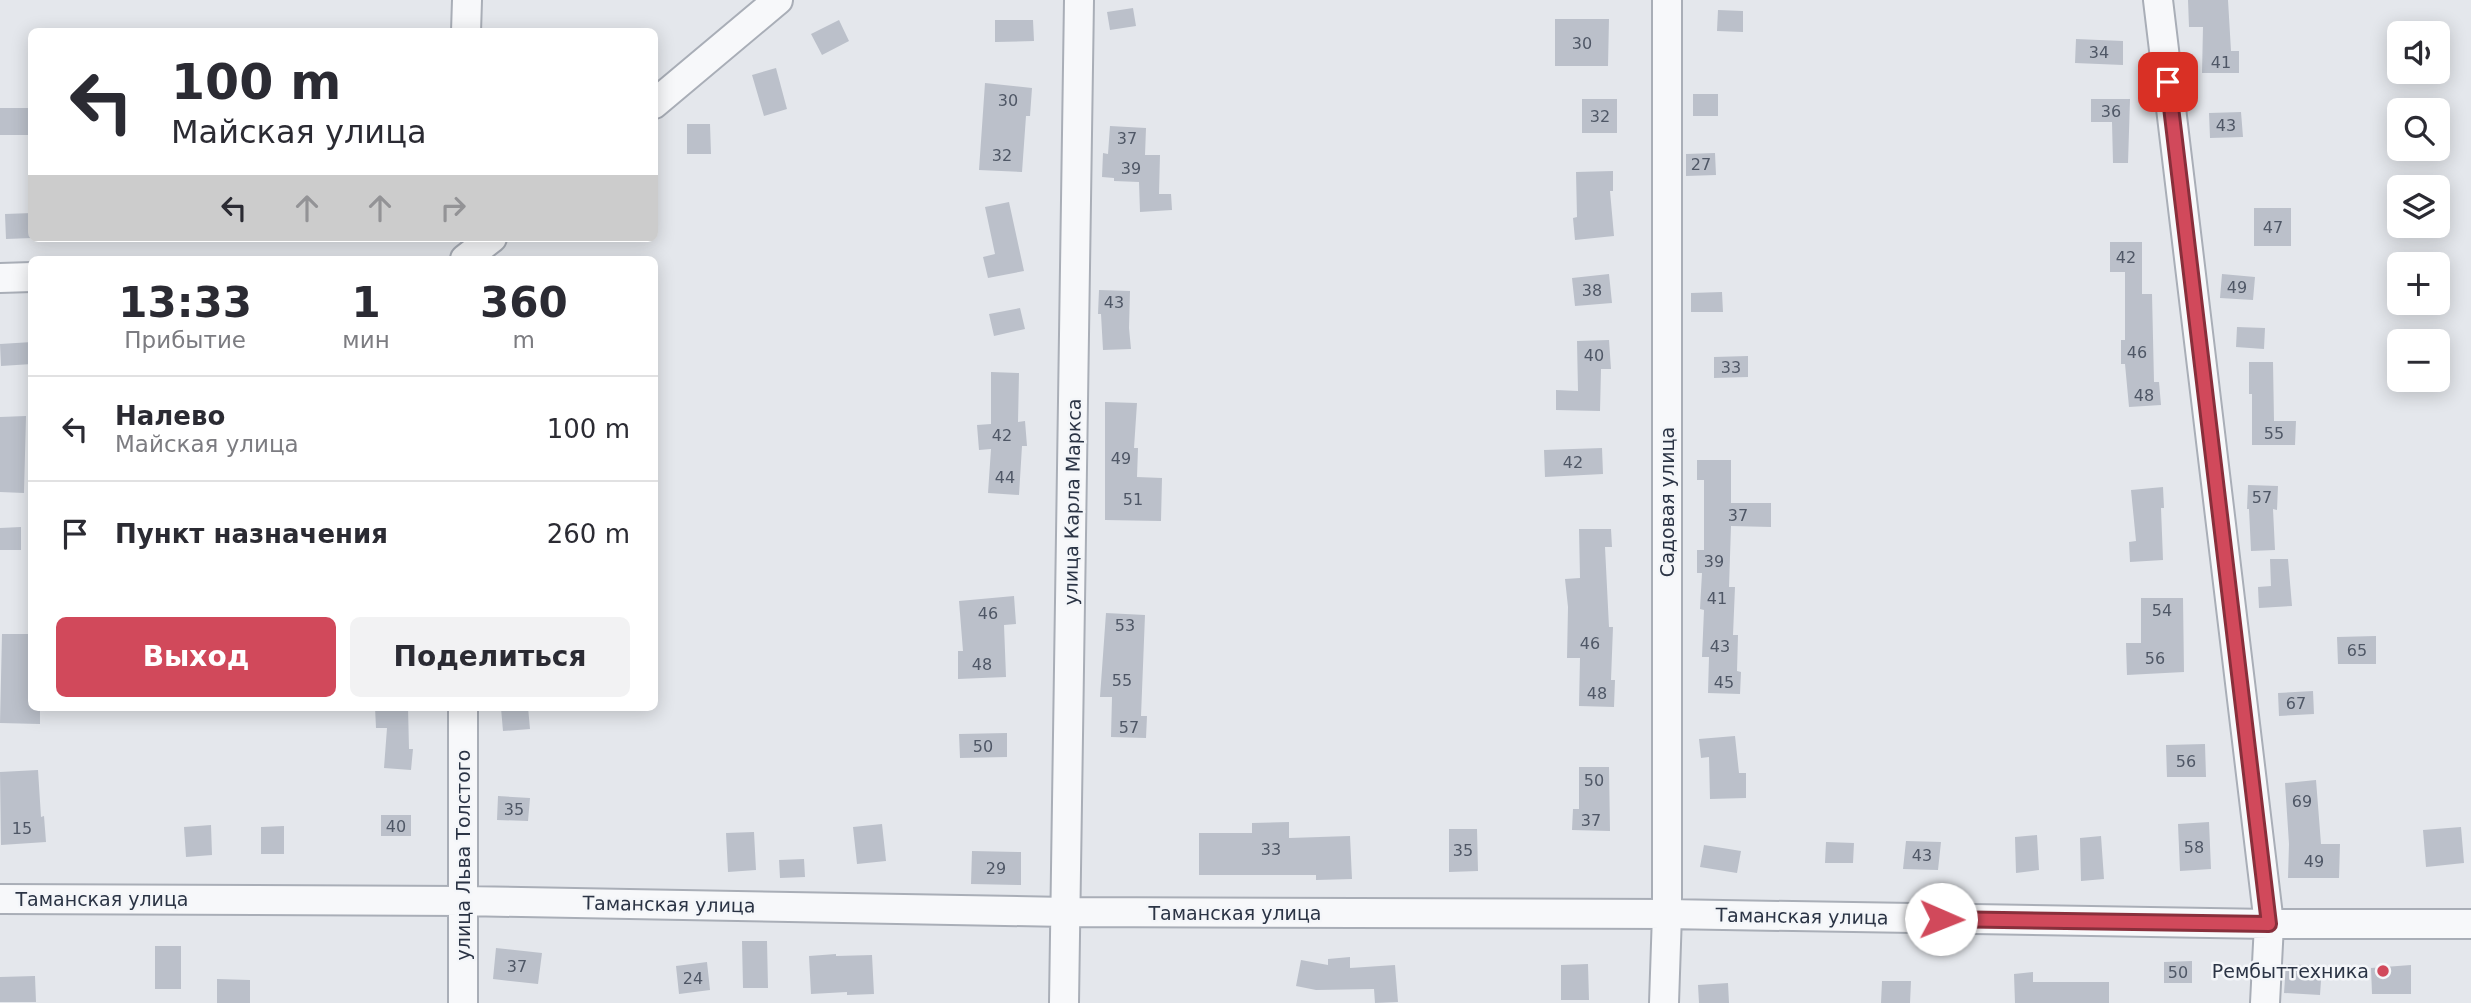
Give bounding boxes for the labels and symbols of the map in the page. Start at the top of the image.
house number: 30 [1572,34,1592,53]
house number: 34 [2089,43,2109,62]
pin [2138,52,2198,112]
house number: 41 [2211,53,2231,72]
house number: 30 [998,91,1018,110]
house number: 36 [2101,102,2121,121]
house number: 32 [1590,107,1610,126]
house number: 43 [2216,116,2236,135]
house number: 37 [1117,129,1137,148]
house number: 32 [992,146,1012,165]
house number: 27 [1691,155,1711,174]
house number: 39 [1121,159,1141,178]
house number: 47 [2263,218,2283,237]
house number: 42 [2116,248,2136,267]
house number: 49 [2227,278,2247,297]
house number: 38 [1582,281,1602,300]
house number: 43 [1104,293,1124,312]
house number: 46 [2127,343,2147,362]
house number: 40 [1584,346,1604,365]
house number: 33 [1721,358,1741,377]
house number: 48 [2134,386,2154,405]
street label: улица Карла Маркса [1059,398,1085,606]
house number: 55 [2264,424,2284,443]
house number: 42 [992,426,1012,445]
street label: Садовая улица [1656,427,1678,577]
house number: 49 [1111,449,1131,468]
house number: 42 [1563,453,1583,472]
house number: 44 [995,468,1015,487]
house number: 57 [2252,488,2272,507]
house number: 51 [1123,490,1143,509]
house number: 37 [1728,506,1748,525]
house number: 39 [1704,552,1724,571]
house number: 41 [1707,589,1727,608]
house number: 54 [2152,601,2172,620]
house number: 46 [978,604,998,623]
house number: 53 [1115,616,1135,635]
house number: 46 [1580,634,1600,653]
house number: 43 [1710,637,1730,656]
house number: 65 [2347,641,2367,660]
house number: 56 [2145,649,2165,668]
house number: 48 [972,655,992,674]
house number: 55 [1112,671,1132,690]
house number: 45 [1714,673,1734,692]
house number: 48 [1587,684,1607,703]
house number: 67 [2286,694,2306,713]
house number: 57 [1119,718,1139,737]
house number: 50 [973,737,993,756]
street label: улица Льва Толстого [452,750,474,960]
house number: 56 [2176,752,2196,771]
house number: 50 [1584,771,1604,790]
house number: 69 [2292,792,2312,811]
house number: 35 [504,800,524,819]
house number: 37 [1581,811,1601,830]
house number: 40 [386,817,406,836]
house number: 15 [12,819,32,838]
house number: 58 [2184,838,2204,857]
house number: 33 [1261,840,1281,859]
house number: 35 [1453,841,1473,860]
house number: 43 [1912,846,1932,865]
house number: 49 [2304,852,2324,871]
house number: 29 [986,859,1006,878]
position arrow [1904,882,1978,956]
street label: Таманская улица [15,888,189,910]
street label: Таманская улица [581,891,756,917]
street label: Таманская улица [1148,902,1322,924]
street label: Таманская улица [1714,903,1889,929]
house number: 37 [507,957,527,976]
place label: Рембыттехника [2212,960,2369,982]
house number: 50 [2168,963,2188,982]
marker: Рембыттехника [2375,963,2391,979]
house number: 24 [683,969,703,988]

